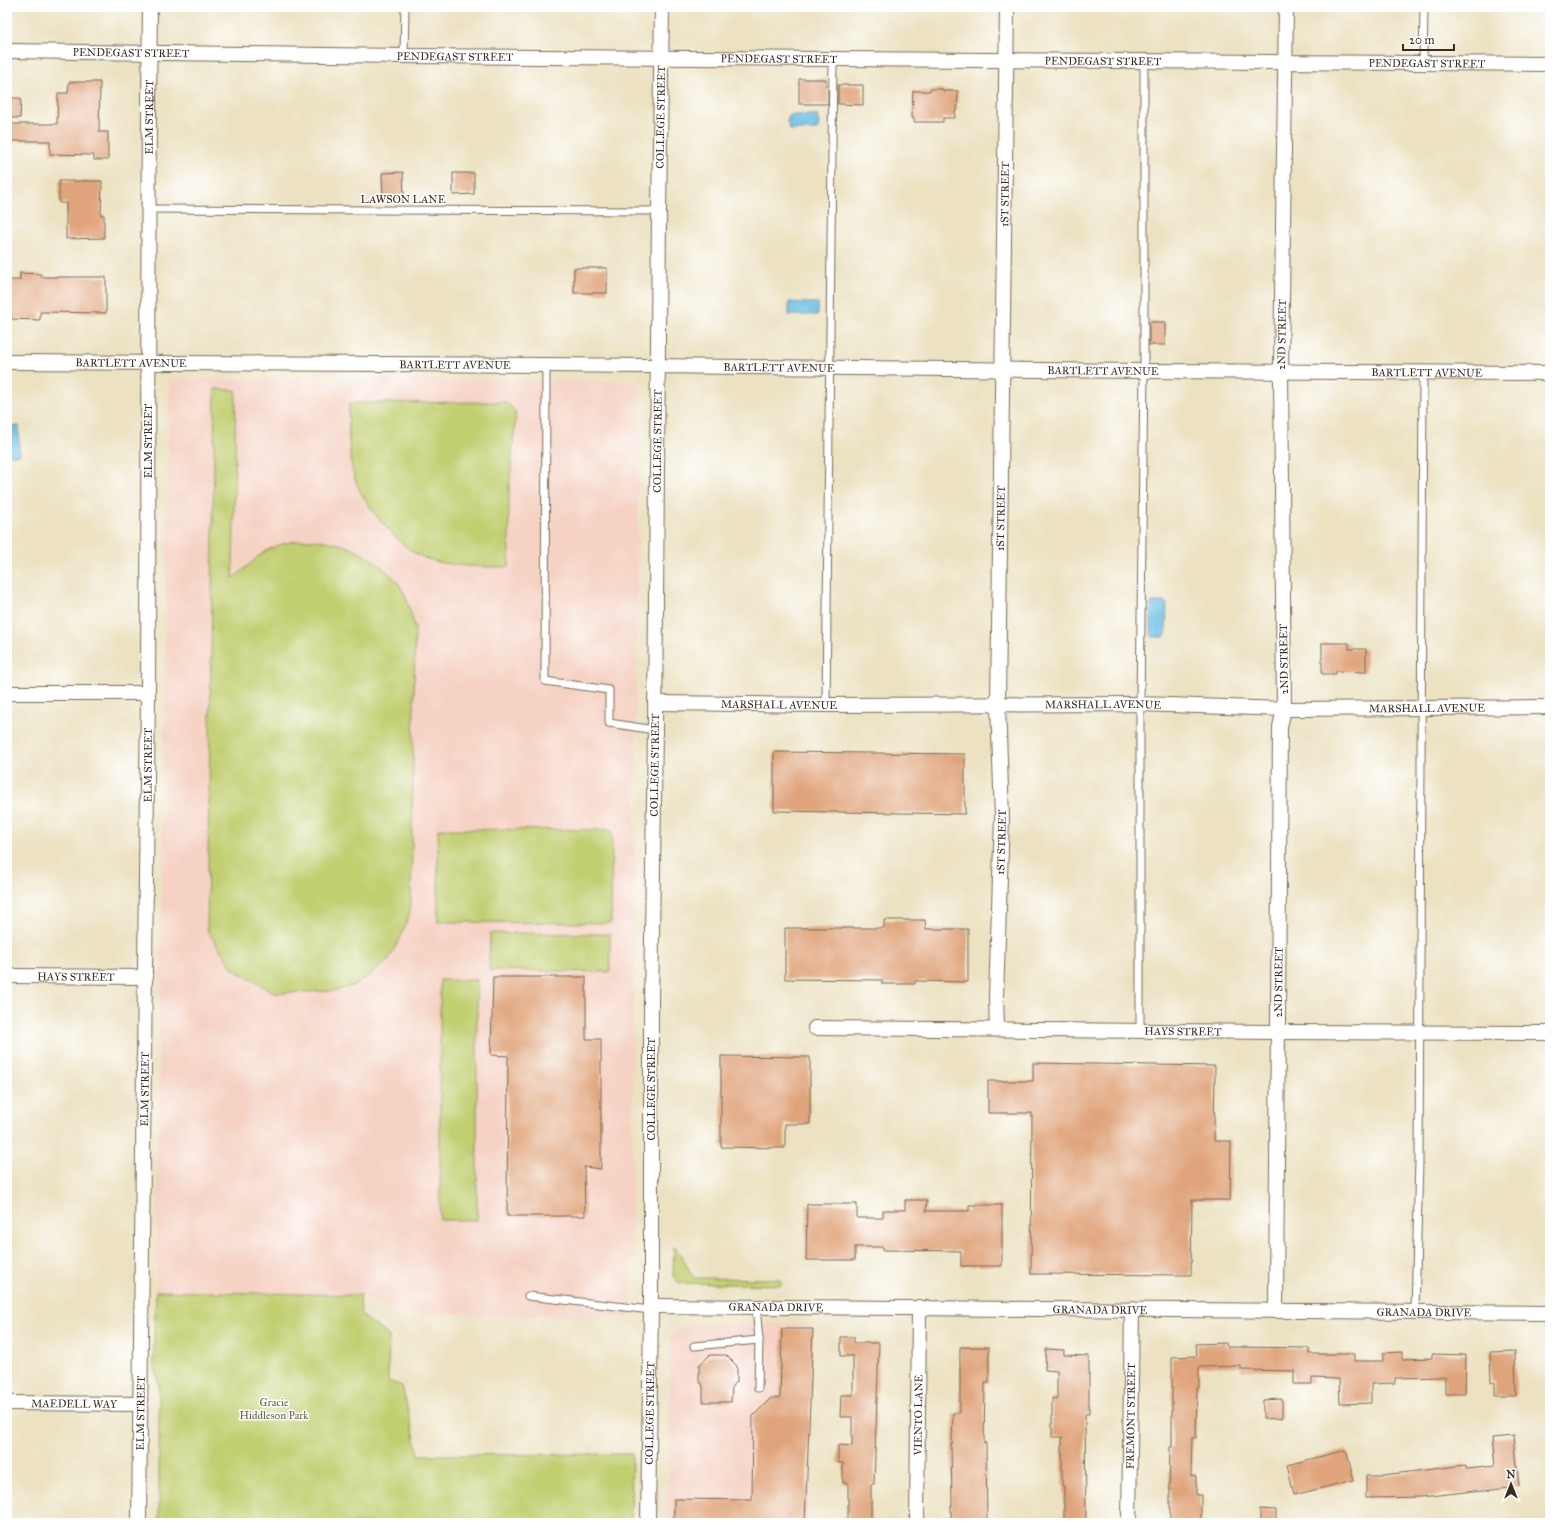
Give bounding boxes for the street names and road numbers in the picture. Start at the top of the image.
street label: PENDEGAST STREET [73,45,190,60]
street label: PENDEGAST STREET [397,49,514,63]
street label: PENDEGAST STREET [721,52,838,66]
street label: PENDEGAST STREET [1045,54,1162,68]
street label: PENDEGAST STREET [1369,56,1486,70]
street label: COLLEGE STREET [653,65,668,169]
street label: ELM STREET [142,79,156,154]
street label: 1ST STREET [998,161,1012,227]
street label: LAWSON LANE [360,193,446,206]
street label: 2ND STREET [1275,299,1289,370]
street label: BARTLETT AVENUE [75,356,187,370]
street label: BARTLETT AVENUE [399,358,511,371]
street label: BARTLETT AVENUE [723,360,835,374]
street label: BARTLETT AVENUE [1047,364,1159,378]
street label: BARTLETT AVENUE [1371,366,1483,379]
street label: COLLEGE STREET [650,389,664,493]
street label: ELM STREET [142,403,155,478]
street label: 1ST STREET [993,485,1007,551]
street label: 2ND STREET [1277,623,1291,694]
street label: MARSHALL AVENUE [721,697,837,712]
street label: MARSHALL AVENUE [1045,697,1162,711]
street label: MARSHALL AVENUE [1369,701,1485,715]
street label: COLLEGE STREET [647,713,662,817]
street label: ELM STREET [141,727,154,802]
street label: 1ST STREET [994,809,1009,875]
street label: 2ND STREET [1272,946,1285,1017]
street label: HAYS STREET [37,970,115,983]
street label: HAYS STREET [1144,1024,1222,1038]
street label: COLLEGE STREET [645,1037,658,1141]
street label: ELM STREET [138,1051,151,1126]
street label: GRANADA DRIVE [729,1300,824,1314]
street label: GRANADA DRIVE [1053,1303,1148,1316]
street label: GRANADA DRIVE [1377,1305,1472,1319]
street label: COLLEGE STREET [642,1361,657,1465]
street label: FREMONT STREET [1123,1362,1138,1469]
street label: VIENTO LANE [911,1374,925,1457]
street label: ELM STREET [133,1375,147,1450]
street label: MAEDELL WAY [31,1397,118,1410]

